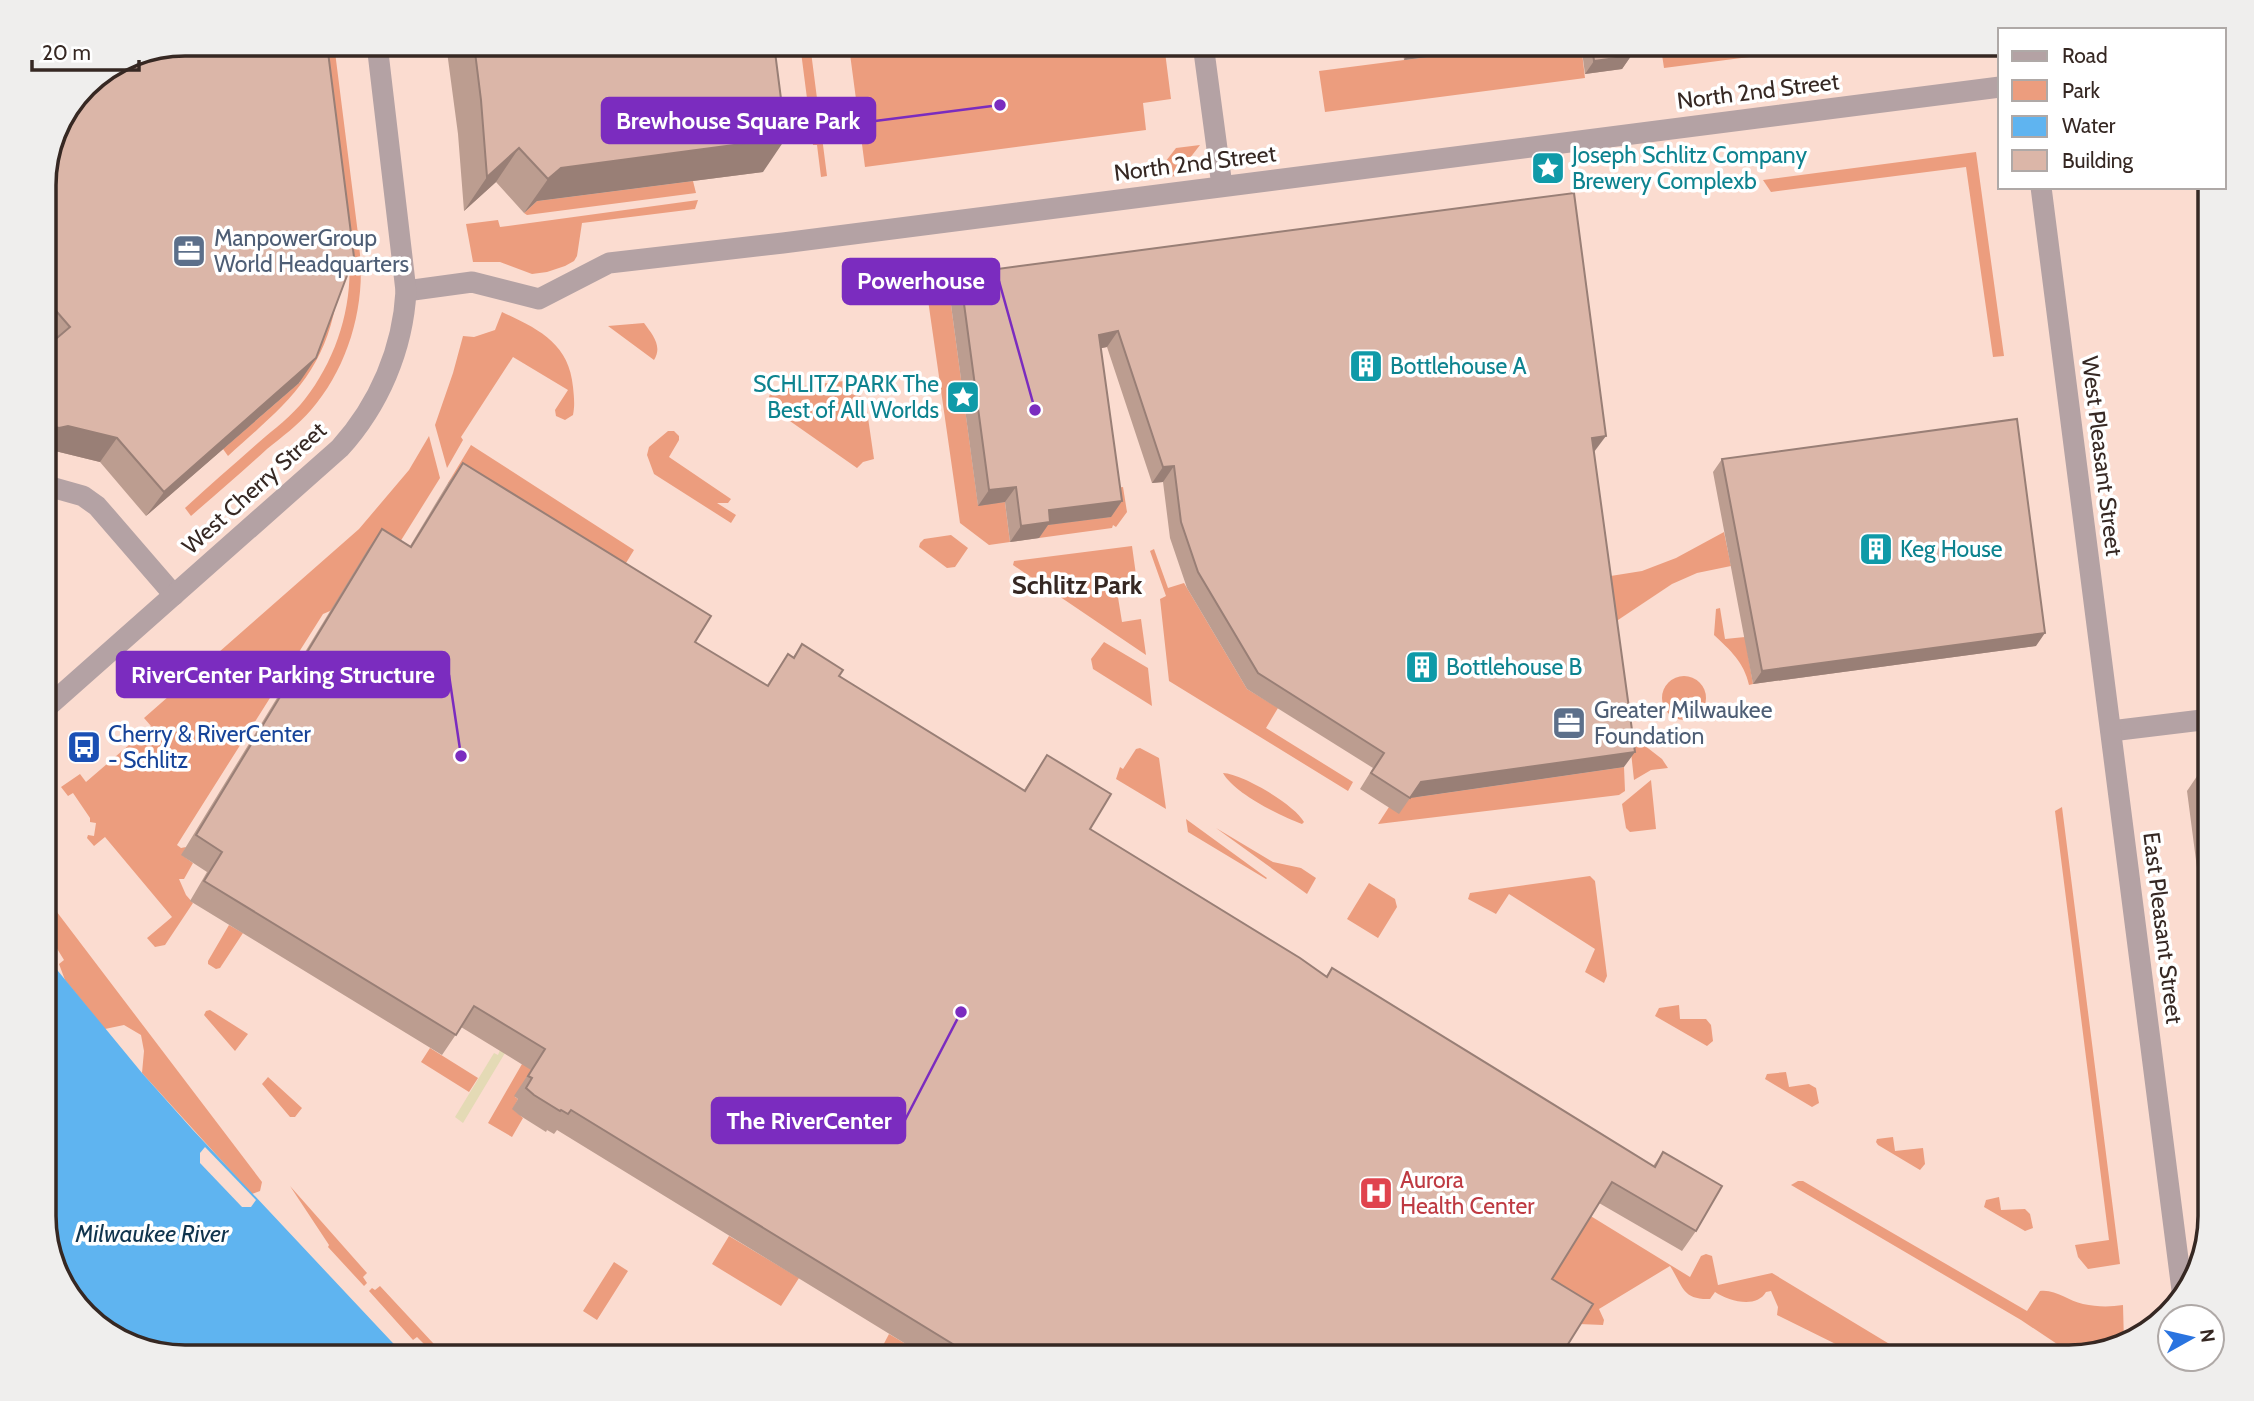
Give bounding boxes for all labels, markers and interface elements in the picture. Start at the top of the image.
scale bar [32,28,138,72]
legend [1998,28,2226,189]
text: 20 m [42,40,91,65]
text: Road [2062,43,2108,68]
street label: North 2nd Street [1675,67,1841,115]
text: Park [2062,78,2100,103]
callout: Brewhouse Square Park [602,98,875,143]
text: Brewhouse Square Park [616,106,860,135]
text: Water [2062,113,2116,138]
street label: North 2nd Street [1112,139,1278,187]
place label: Joseph Schlitz Company Brewery Complexb [1571,141,1807,195]
text: Building [2062,148,2134,173]
place icon: Joseph Schlitz Company Brewery Complexb [1529,149,1567,187]
place label: ManpowerGroup World Headquarters [214,224,409,278]
office icon: ManpowerGroup World Headquarters [170,232,208,270]
callout: Powerhouse [843,259,999,304]
text: Powerhouse [857,266,985,295]
building icon: Bottlehouse A [1347,347,1385,385]
place label: Bottlehouse A [1390,352,1527,380]
street label: West Pleasant Street [2076,354,2128,558]
place label: SCHLITZ PARK The Best of All Worlds [753,370,939,424]
place icon: SCHLITZ PARK The Best of All Worlds [944,378,982,416]
street label: West Cherry Street [176,416,332,560]
building icon: Keg House [1857,530,1895,568]
place label: Keg House [1900,535,2003,563]
district label: Schlitz Park [1012,569,1143,601]
building icon: Bottlehouse B [1403,648,1441,686]
callout: RiverCenter Parking Structure [117,652,449,697]
place label: Bottlehouse B [1446,653,1582,681]
text: RiverCenter Parking Structure [131,660,435,689]
place label: Greater Milwaukee Foundation [1594,696,1773,750]
office icon: Greater Milwaukee Foundation [1550,704,1588,742]
place label: Cherry & RiverCenter - Schlitz [108,720,311,774]
bus stop icon: Cherry & RiverCenter - Schlitz [65,728,103,766]
street label: East Pleasant Street [2137,831,2189,1026]
callout: The RiverCenter [712,1098,905,1143]
text: The RiverCenter [726,1106,892,1135]
place label: Aurora Health Center [1400,1166,1535,1220]
hospital icon: Aurora Health Center [1357,1174,1395,1212]
water label: Milwaukee River [75,1219,230,1248]
north arrow [2156,1303,2226,1373]
text: N [2195,1327,2220,1344]

